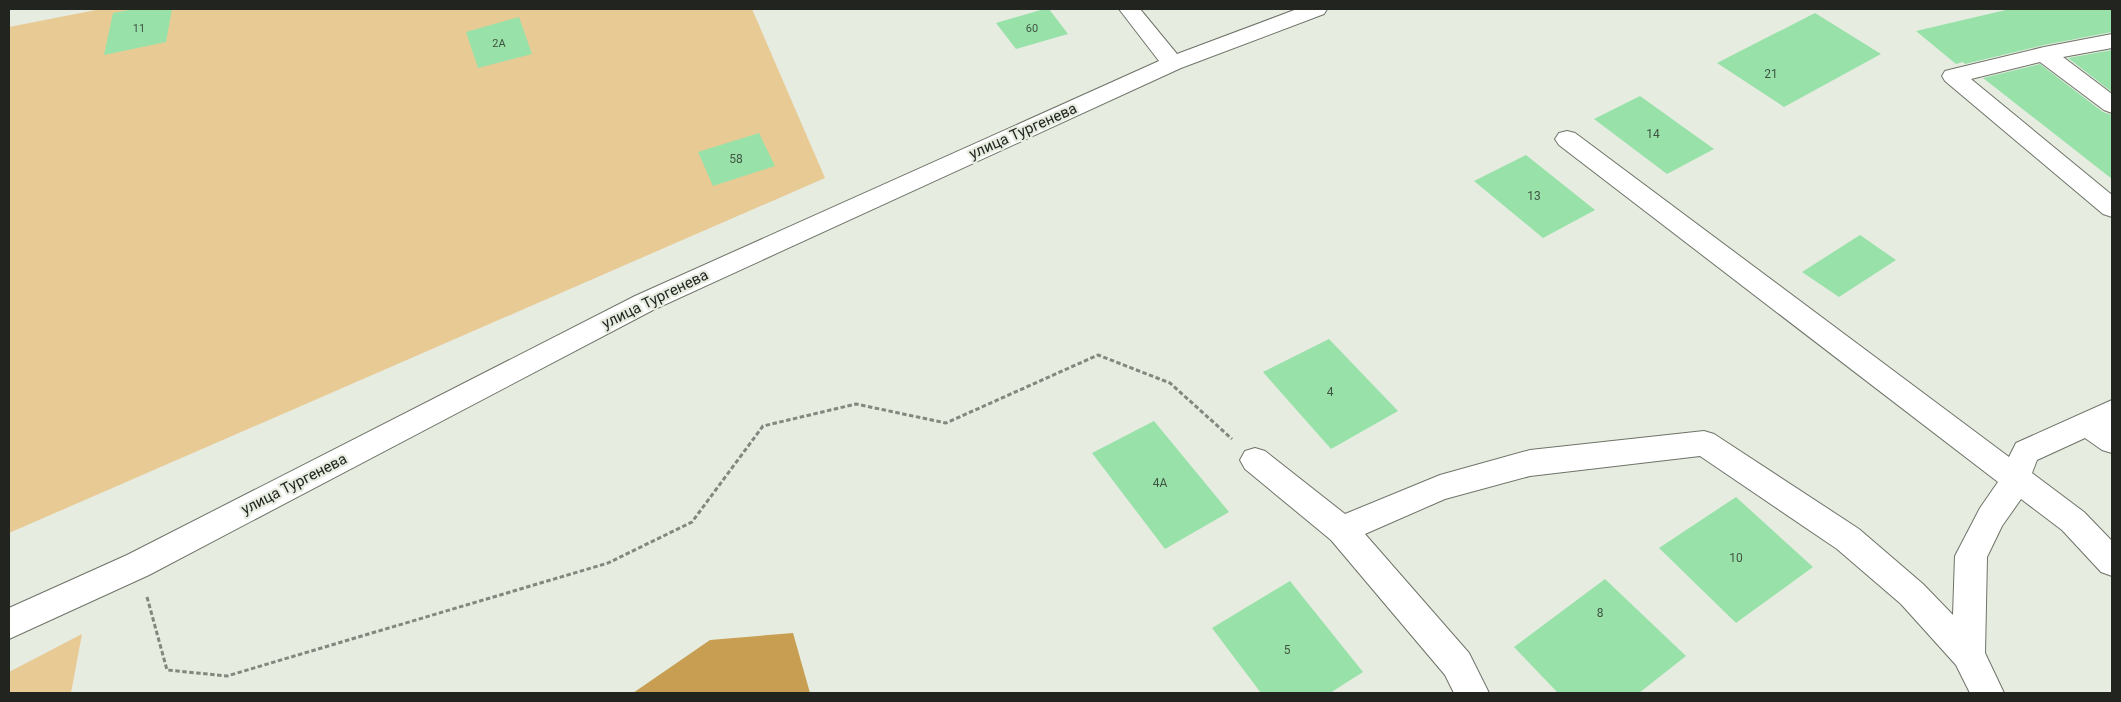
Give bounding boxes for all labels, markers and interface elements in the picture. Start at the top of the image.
house number: 11 [133,22,145,35]
house number: 60 [1026,22,1038,35]
house number: 2А [492,37,507,50]
house number: 21 [1764,67,1778,81]
street label: улица Тургенева [966,99,1080,163]
house number: 14 [1646,127,1660,141]
house number: 58 [729,152,743,166]
house number: 13 [1527,189,1541,203]
street label: улица Тургенева [599,265,711,333]
house number: 4 [1327,385,1334,399]
street label: улица Тургенева [238,450,350,518]
house number: 4А [1153,476,1167,490]
house number: 10 [1729,551,1743,565]
house number: 8 [1597,606,1604,620]
house number: 5 [1284,643,1291,657]

